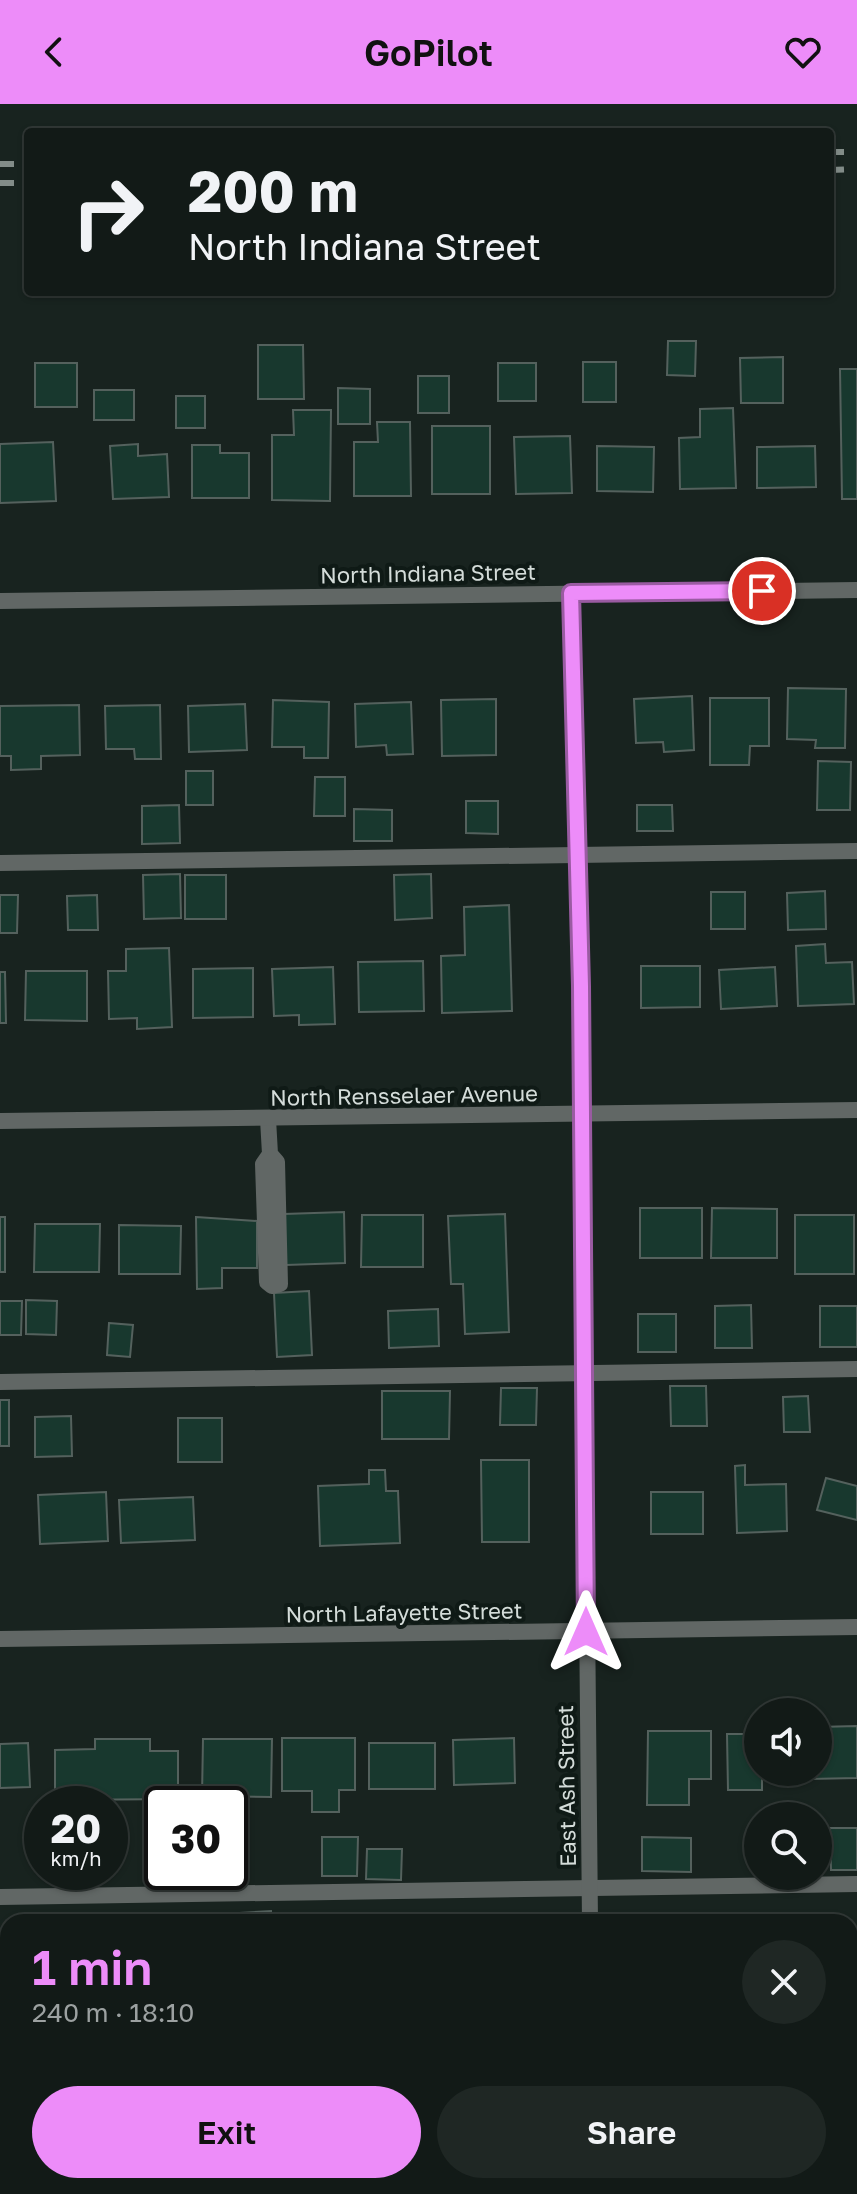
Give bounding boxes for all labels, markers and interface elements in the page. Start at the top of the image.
icon: back [32,30,76,74]
icon: heart [781,30,825,74]
text: GoPilot [364,31,493,74]
text: 200 m [188,157,358,224]
icon: right [56,160,160,264]
text: North Indiana Street [188,225,541,268]
pin [728,557,796,625]
street label: North Indiana Street [320,558,536,588]
icon: arrive [740,569,784,613]
street label: North Rensselaer Avenue [270,1079,538,1111]
position arrow [544,1590,628,1674]
street label: North Lafayette Street [285,1596,523,1628]
map controls [744,1698,832,1890]
button: sound [744,1698,832,1786]
street label: East Ash Street [551,1705,581,1867]
speed limit sign: 30 [144,1786,248,1890]
button: search [744,1802,832,1890]
text: 20 [51,1804,101,1852]
text: km/h [51,1846,101,1870]
text: 1 min [32,1938,152,1996]
button: close [742,1940,826,2024]
text: 240 m · 18:10 [32,1997,194,2028]
button: Exit [32,2086,421,2178]
button: Share [437,2086,826,2178]

